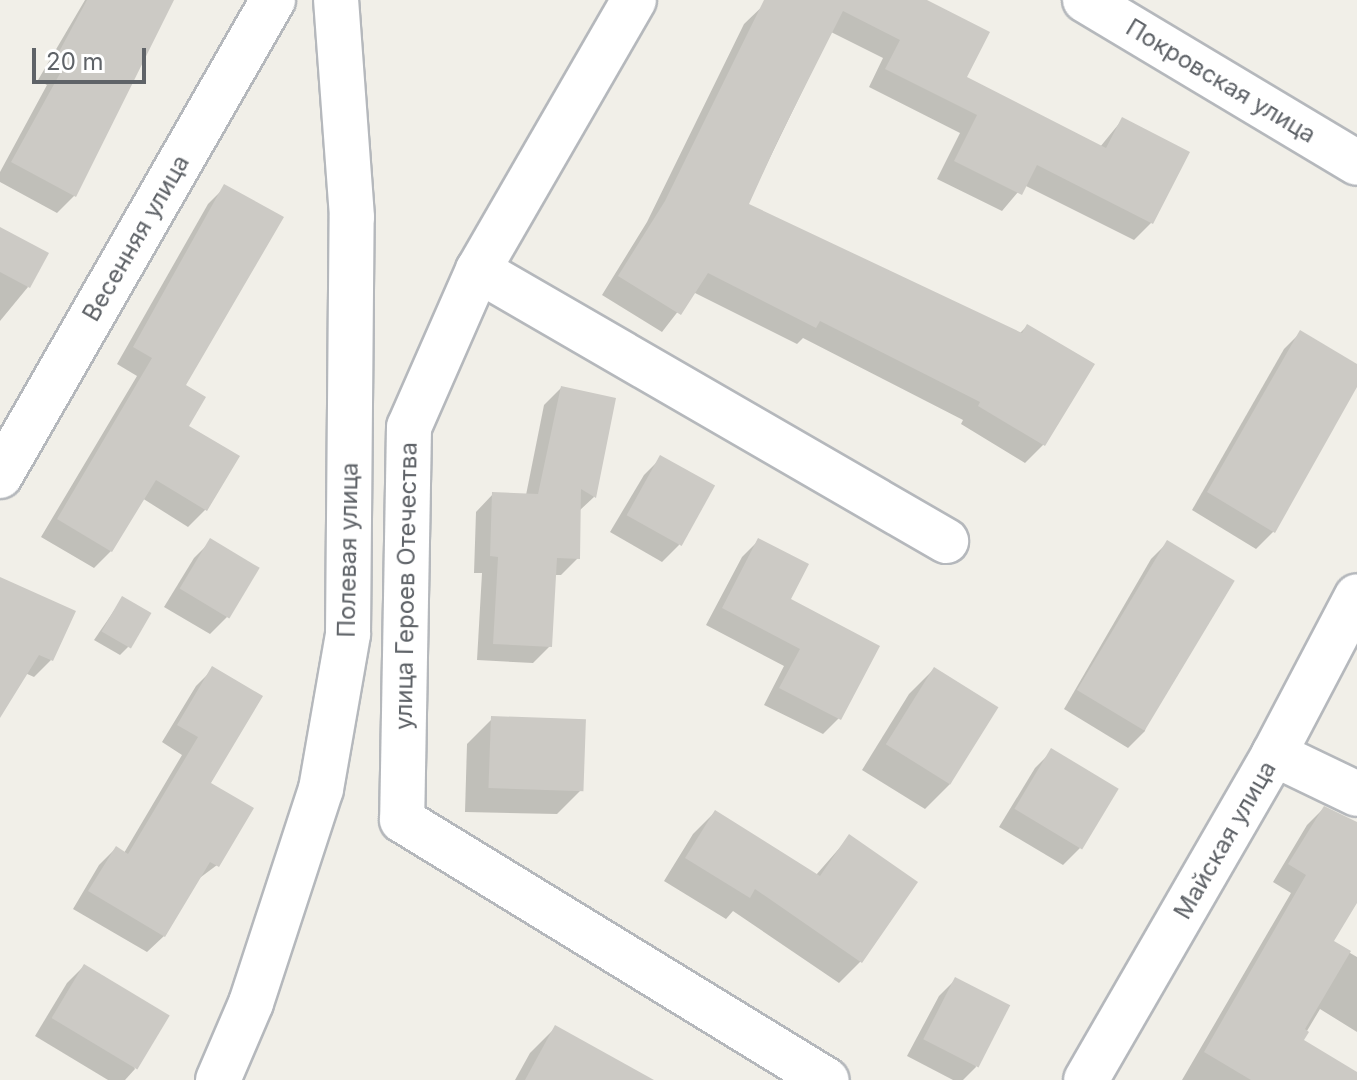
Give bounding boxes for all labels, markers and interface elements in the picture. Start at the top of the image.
street label: Покровская улица [1121,13,1321,149]
scale bar [36,32,150,82]
text: 20 m [46,47,104,76]
street label: Весенняя улица [77,150,195,326]
street label: улица Героев Отечества [389,442,423,730]
street label: Полевая улица [332,462,364,638]
street label: Майская улица [1168,756,1282,924]

